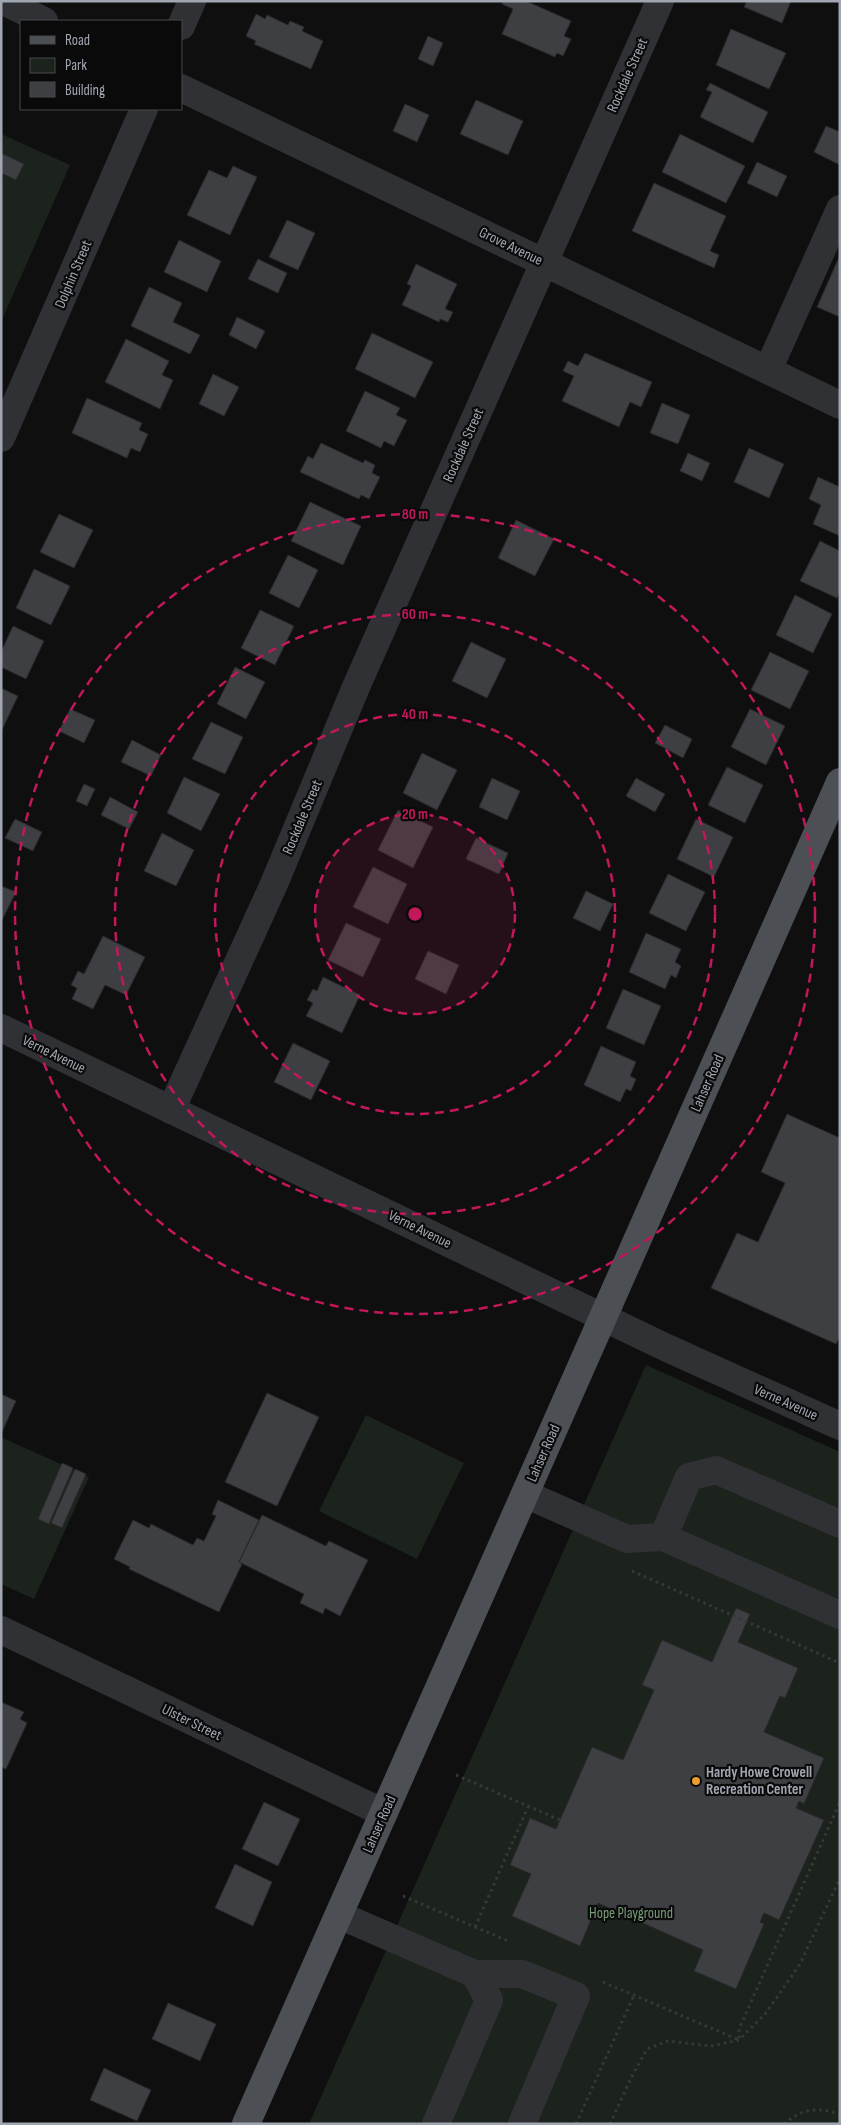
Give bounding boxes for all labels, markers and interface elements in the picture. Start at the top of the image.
legend [20,20,182,110]
text: Road [65,31,90,50]
street label: Rockdale Street [603,35,652,115]
text: Park [65,56,87,75]
text: Building [65,81,105,100]
street label: Grove Avenue [476,223,546,270]
street label: Dolphin Street [51,237,96,311]
street label: Rockdale Street [439,405,488,485]
text: 80 m [402,505,428,524]
text: 60 m [402,605,428,624]
text: 40 m [402,705,428,724]
street label: Rockdale Street [278,777,327,857]
text: 20 m [402,805,428,824]
centre of rings [406,905,424,923]
street label: Verne Avenue [19,1031,89,1078]
street label: Lahser Road [686,1052,729,1115]
street label: Verne Avenue [385,1206,455,1253]
street label: Verne Avenue [751,1380,821,1425]
street label: Lahser Road [522,1422,565,1485]
street label: Ulster Street [159,1700,225,1745]
place label: Hardy Howe Crowell Recreation Center [706,1763,812,1799]
marker: Hardy Howe Crowell Recreation Center [690,1775,702,1787]
street label: Lahser Road [358,1793,401,1856]
park label: Hope Playground [589,1904,673,1923]

